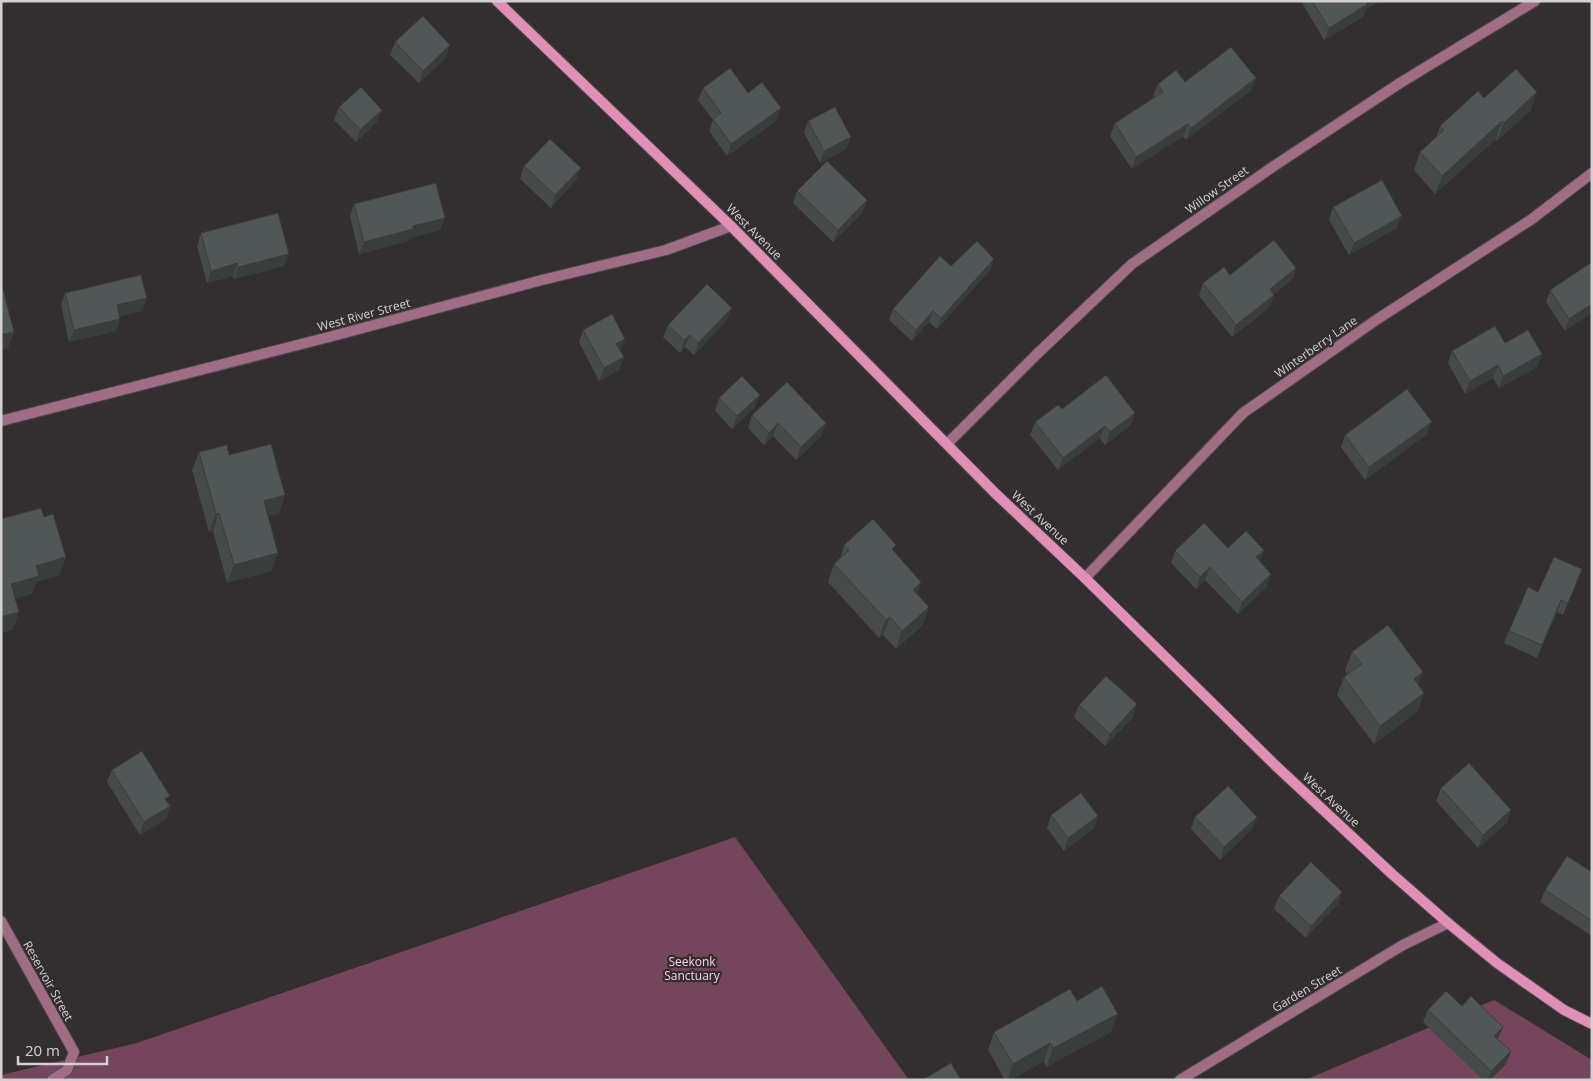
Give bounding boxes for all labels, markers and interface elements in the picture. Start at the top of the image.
street label: Willow Street [1182,162,1252,218]
street label: West Avenue [723,200,786,264]
street label: West River Street [315,294,412,335]
street label: Winterberry Lane [1271,312,1361,381]
street label: West Avenue [1008,487,1073,549]
street label: West Avenue [1299,769,1364,831]
street label: Reservoir Street [19,938,78,1024]
park label: Seekonk Sanctuary [664,953,721,984]
street label: Garden Street [1269,961,1345,1016]
scale bar [18,1034,106,1066]
text: 20 m [25,1040,60,1060]

